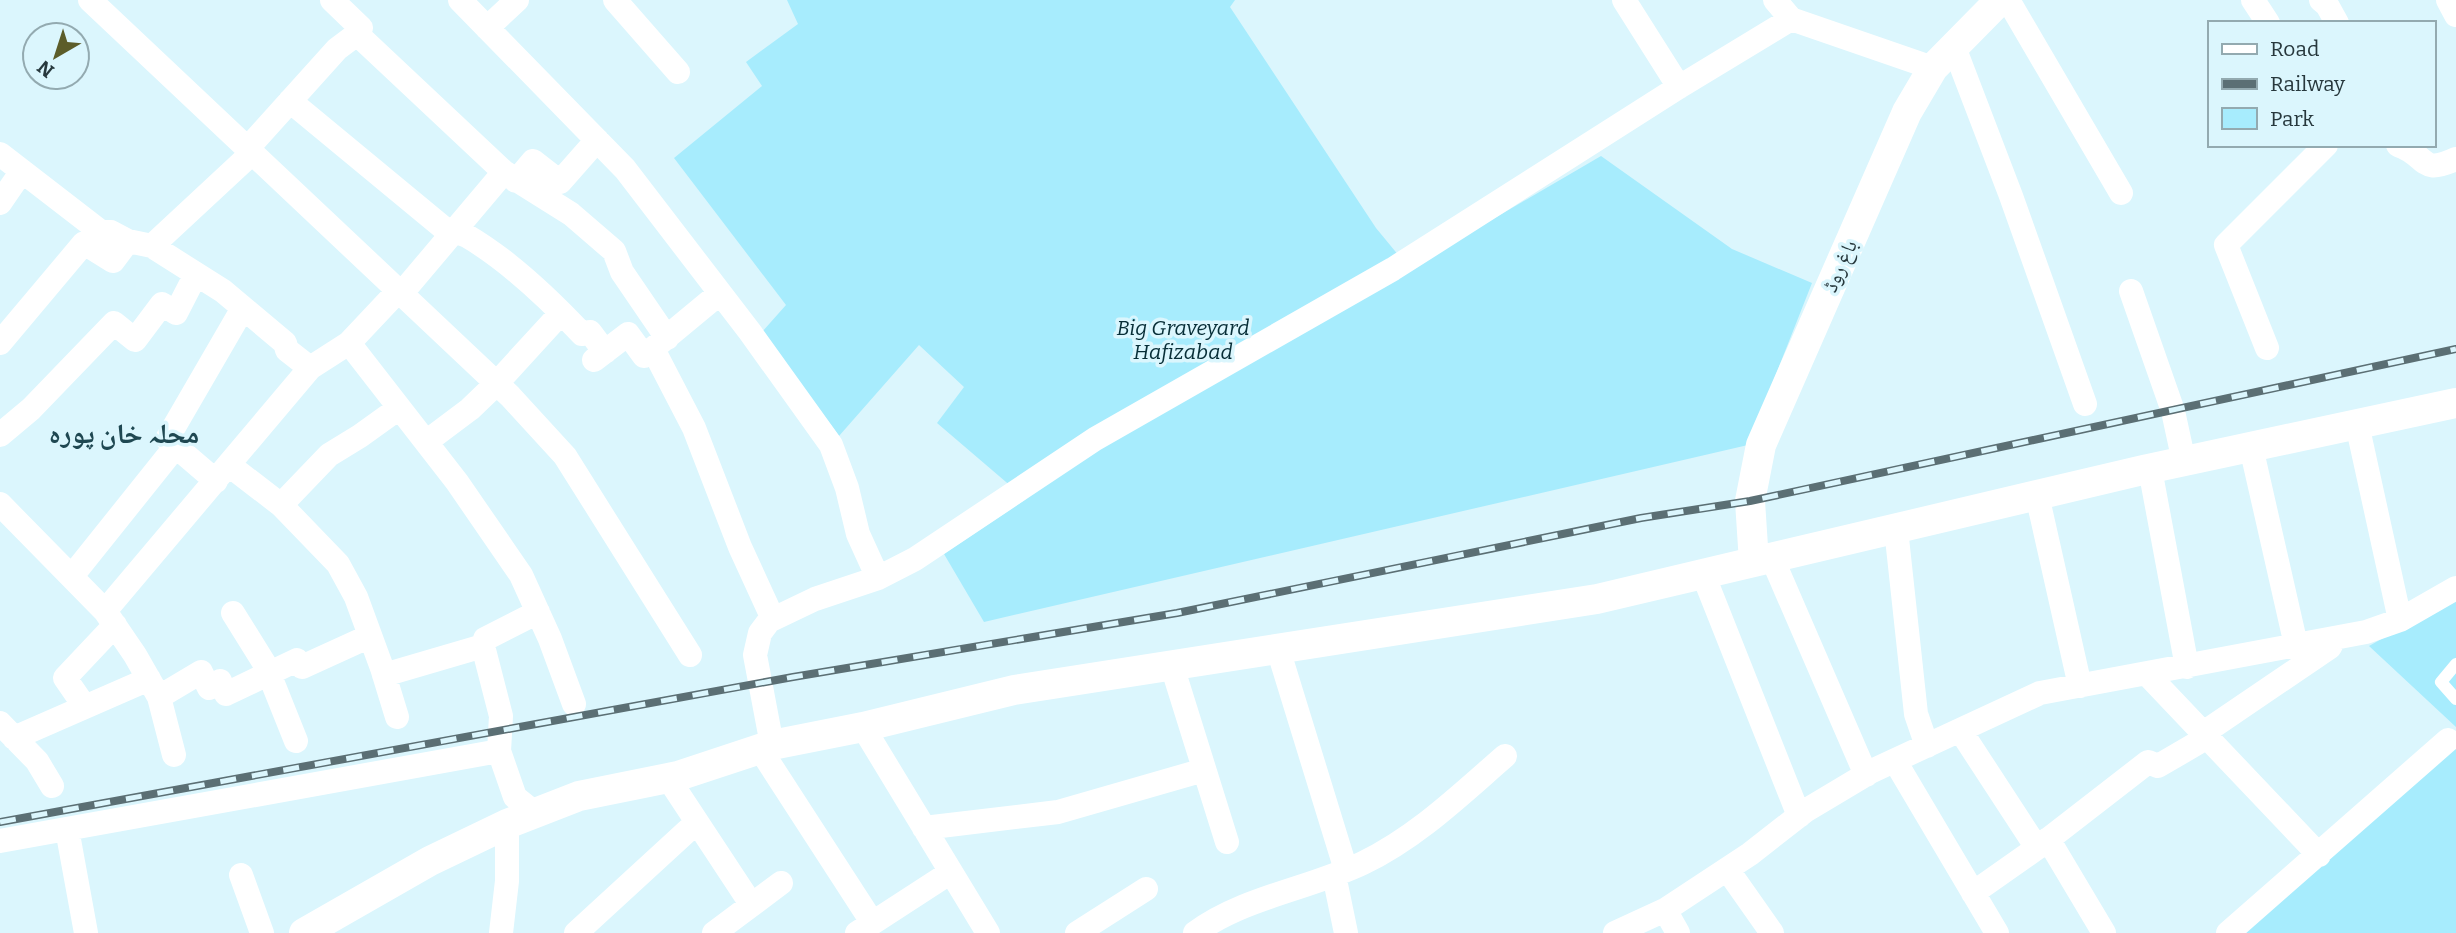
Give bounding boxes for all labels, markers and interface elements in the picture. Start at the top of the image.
north arrow [21,21,91,91]
legend [2208,21,2435,147]
text: Road [2270,36,2319,62]
text: N [32,55,59,82]
text: Railway [2270,71,2346,97]
text: Park [2270,106,2314,132]
street label: باغ روڈ [1817,236,1863,296]
park label: Big Graveyard Hafizabad [1116,315,1250,365]
district label: محلہ خان پورہ [49,417,199,450]

